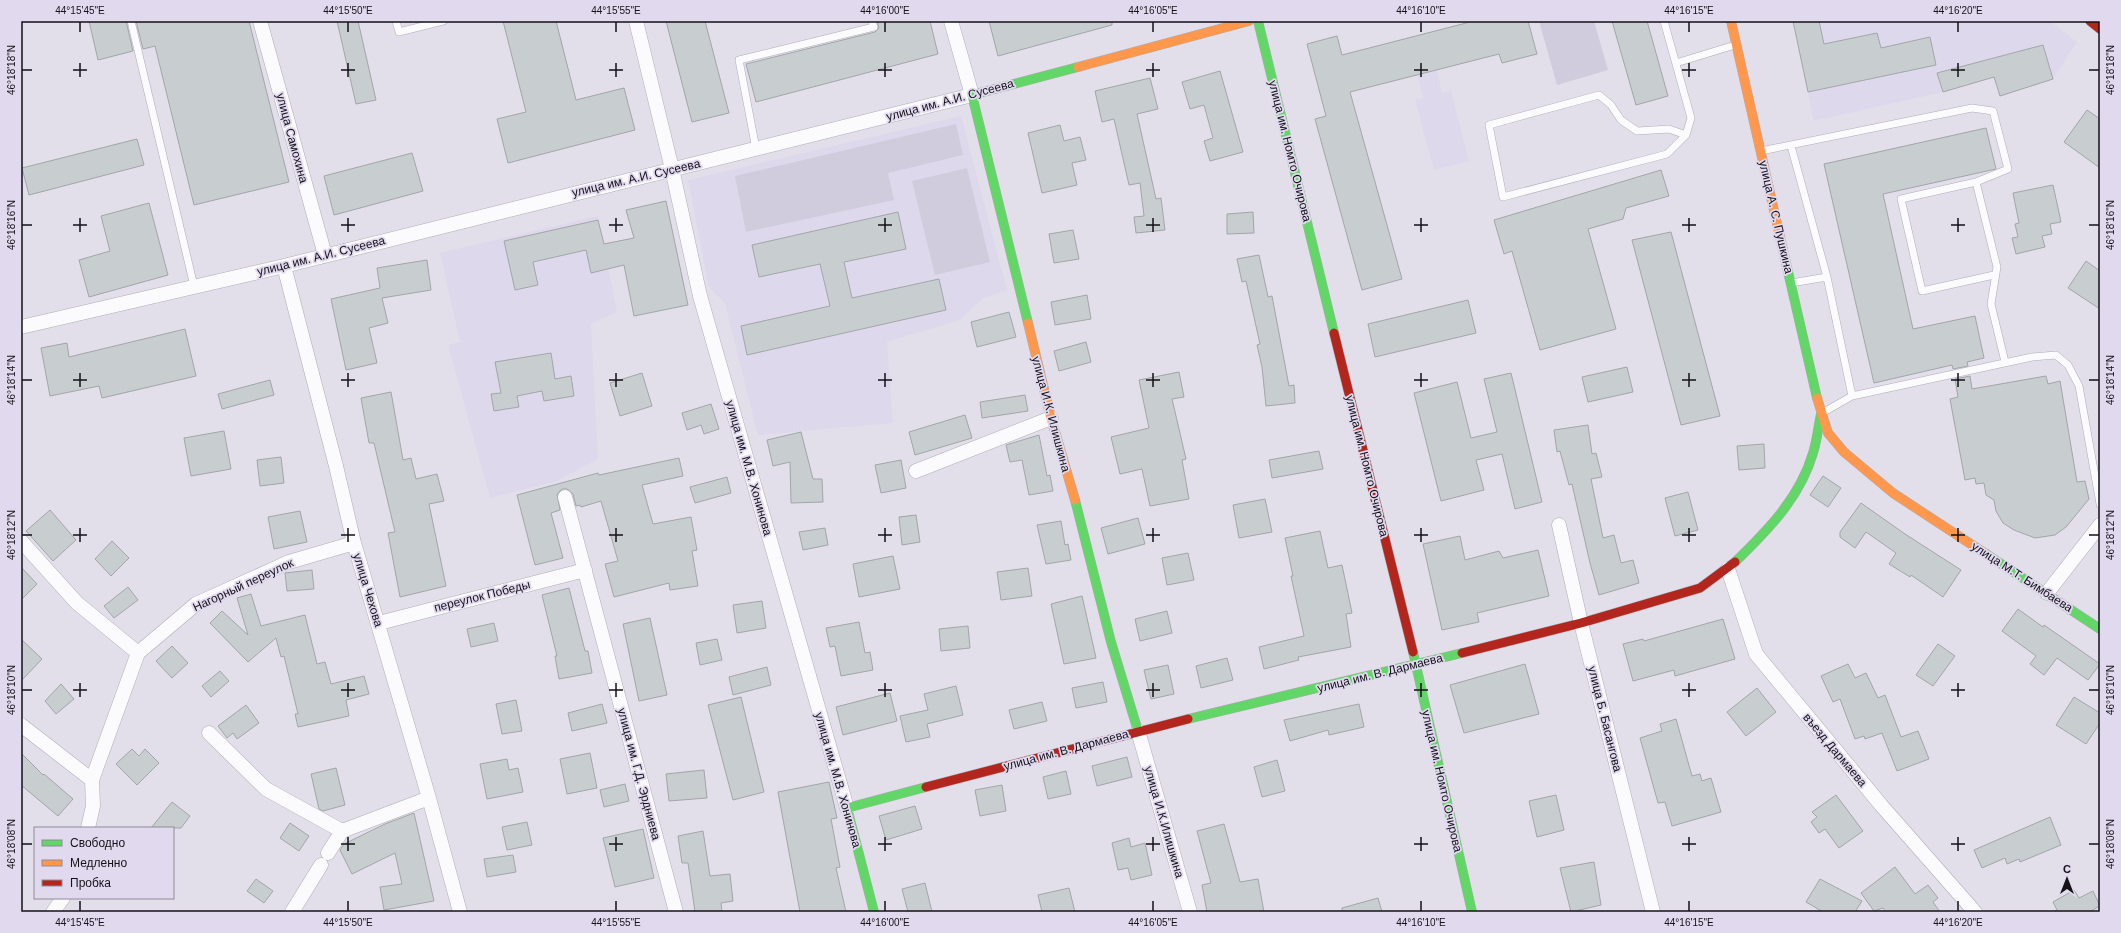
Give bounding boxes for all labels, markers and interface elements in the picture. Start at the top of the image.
text: 44°15'45"E [55,5,105,16]
text: 44°15'50"E [323,5,373,16]
text: 44°15'55"E [591,5,641,16]
text: 44°16'00"E [860,5,910,16]
text: 44°16'05"E [1128,5,1178,16]
text: 44°16'10"E [1396,5,1446,16]
text: 44°16'15"E [1664,5,1714,16]
text: 44°16'20"E [1933,5,1983,16]
text: 46°18'18"N [6,45,17,95]
text: 46°18'18"N [2105,45,2116,95]
street label: улица им. А.И. Сусеева [885,76,1016,124]
street label: улица им. Номто Очирова [1266,79,1314,224]
street label: улица Самохина [273,91,311,185]
street label: улица им. А.И. Сусеева [570,156,702,200]
street label: улица А. С. Пушкина [1756,159,1796,275]
text: 46°18'16"N [6,200,17,250]
text: 46°18'16"N [2105,200,2116,250]
street label: улица им. А.И. Сусеева [256,233,387,279]
text: 46°18'14"N [6,355,17,405]
street label: улица И.К. Илишкина [1029,355,1073,474]
text: 46°18'14"N [2105,355,2116,405]
street label: улица им. Номто Очирова [1343,394,1391,539]
street label: улица им. М.В. Хонинова [723,399,775,538]
text: 46°18'12"N [6,510,17,560]
text: 46°18'12"N [2105,510,2116,560]
street label: улица М.Т. Бимбаева [1969,539,2076,615]
street label: улица Чехова [350,552,386,629]
street label: Нагорный переулок [191,555,296,614]
street label: переулок Победы [432,577,532,615]
street label: улица им. В. Дармаева [1316,651,1444,695]
text: 46°18'10"N [6,665,17,715]
street label: улица Б. Басангова [1585,665,1625,774]
text: 46°18'10"N [2105,665,2116,715]
street label: улица им. Г.Д. Эрдниева [615,706,663,842]
street label: улица им. Номто Очирова [1419,709,1465,854]
street label: въезд Дармаева [1800,710,1870,790]
street label: улица им. М.В. Хонинова [812,711,864,850]
street label: улица им. В. Дармаева [1002,727,1130,773]
street label: улица И.К.Илишкина [1141,764,1187,880]
text: 46°18'08"N [6,819,17,869]
text: 46°18'08"N [2105,819,2116,869]
legend [34,827,174,899]
text: Свободно [70,836,125,850]
text: Медленно [70,856,127,870]
north arrow [2047,859,2087,899]
text: С [2063,863,2071,875]
text: Пробка [70,876,111,890]
text: 44°15'45"E [55,917,105,928]
text: 44°15'50"E [323,917,373,928]
text: 44°15'55"E [591,917,641,928]
text: 44°16'00"E [860,917,910,928]
text: 44°16'05"E [1128,917,1178,928]
text: 44°16'10"E [1396,917,1446,928]
text: 44°16'15"E [1664,917,1714,928]
text: 44°16'20"E [1933,917,1983,928]

